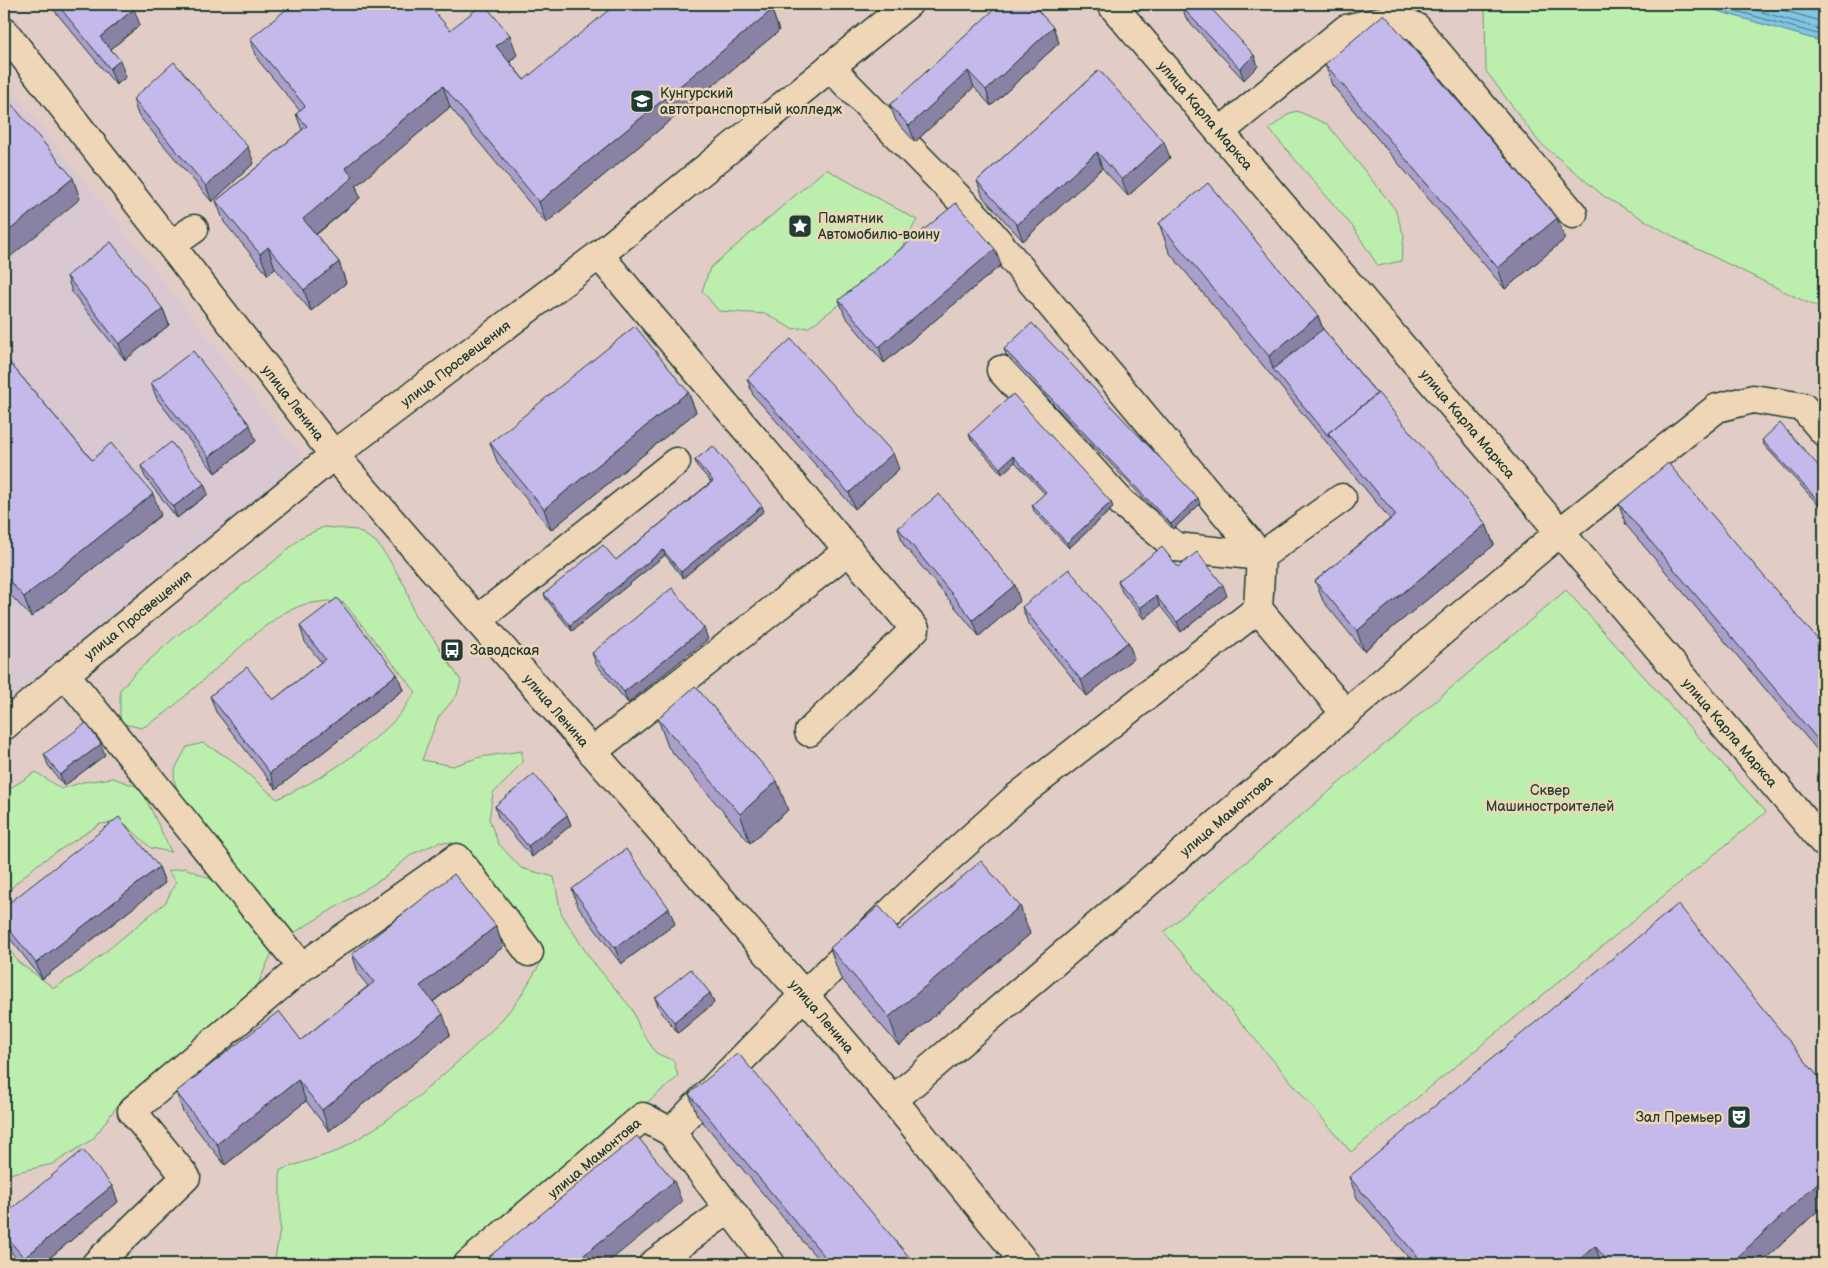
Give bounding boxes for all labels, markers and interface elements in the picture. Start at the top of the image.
street label: улица Карла Маркса [1154,58,1257,174]
place label: Кунгурский автотранспортный колледж [660,85,842,118]
school or university icon: Кунгурский автотранспортный колледж [629,88,655,114]
place label: Памятник Автомобилю-воину [817,210,940,243]
place icon: Памятник Автомобилю-воину [787,213,813,239]
street label: улица Просвещения [397,317,514,411]
street label: улица Ленина [258,362,328,445]
street label: улица Карла Маркса [1416,366,1519,483]
street label: улица Просвещения [81,566,195,664]
bus stop icon: Заводская [439,637,465,663]
place label: Заводская [470,642,540,659]
street label: улица Ленина [520,671,593,751]
street label: улица Карла Маркса [1679,675,1781,791]
street label: улица Мамонтова [1177,771,1277,860]
park label: Сквер Машиностроителей [1486,782,1614,815]
street label: улица Ленина [786,976,858,1057]
theatre icon: Зал Премьер [1726,1104,1752,1130]
place label: Зал Премьер [1636,1109,1722,1126]
street label: улица Мамонтова [545,1114,645,1202]

